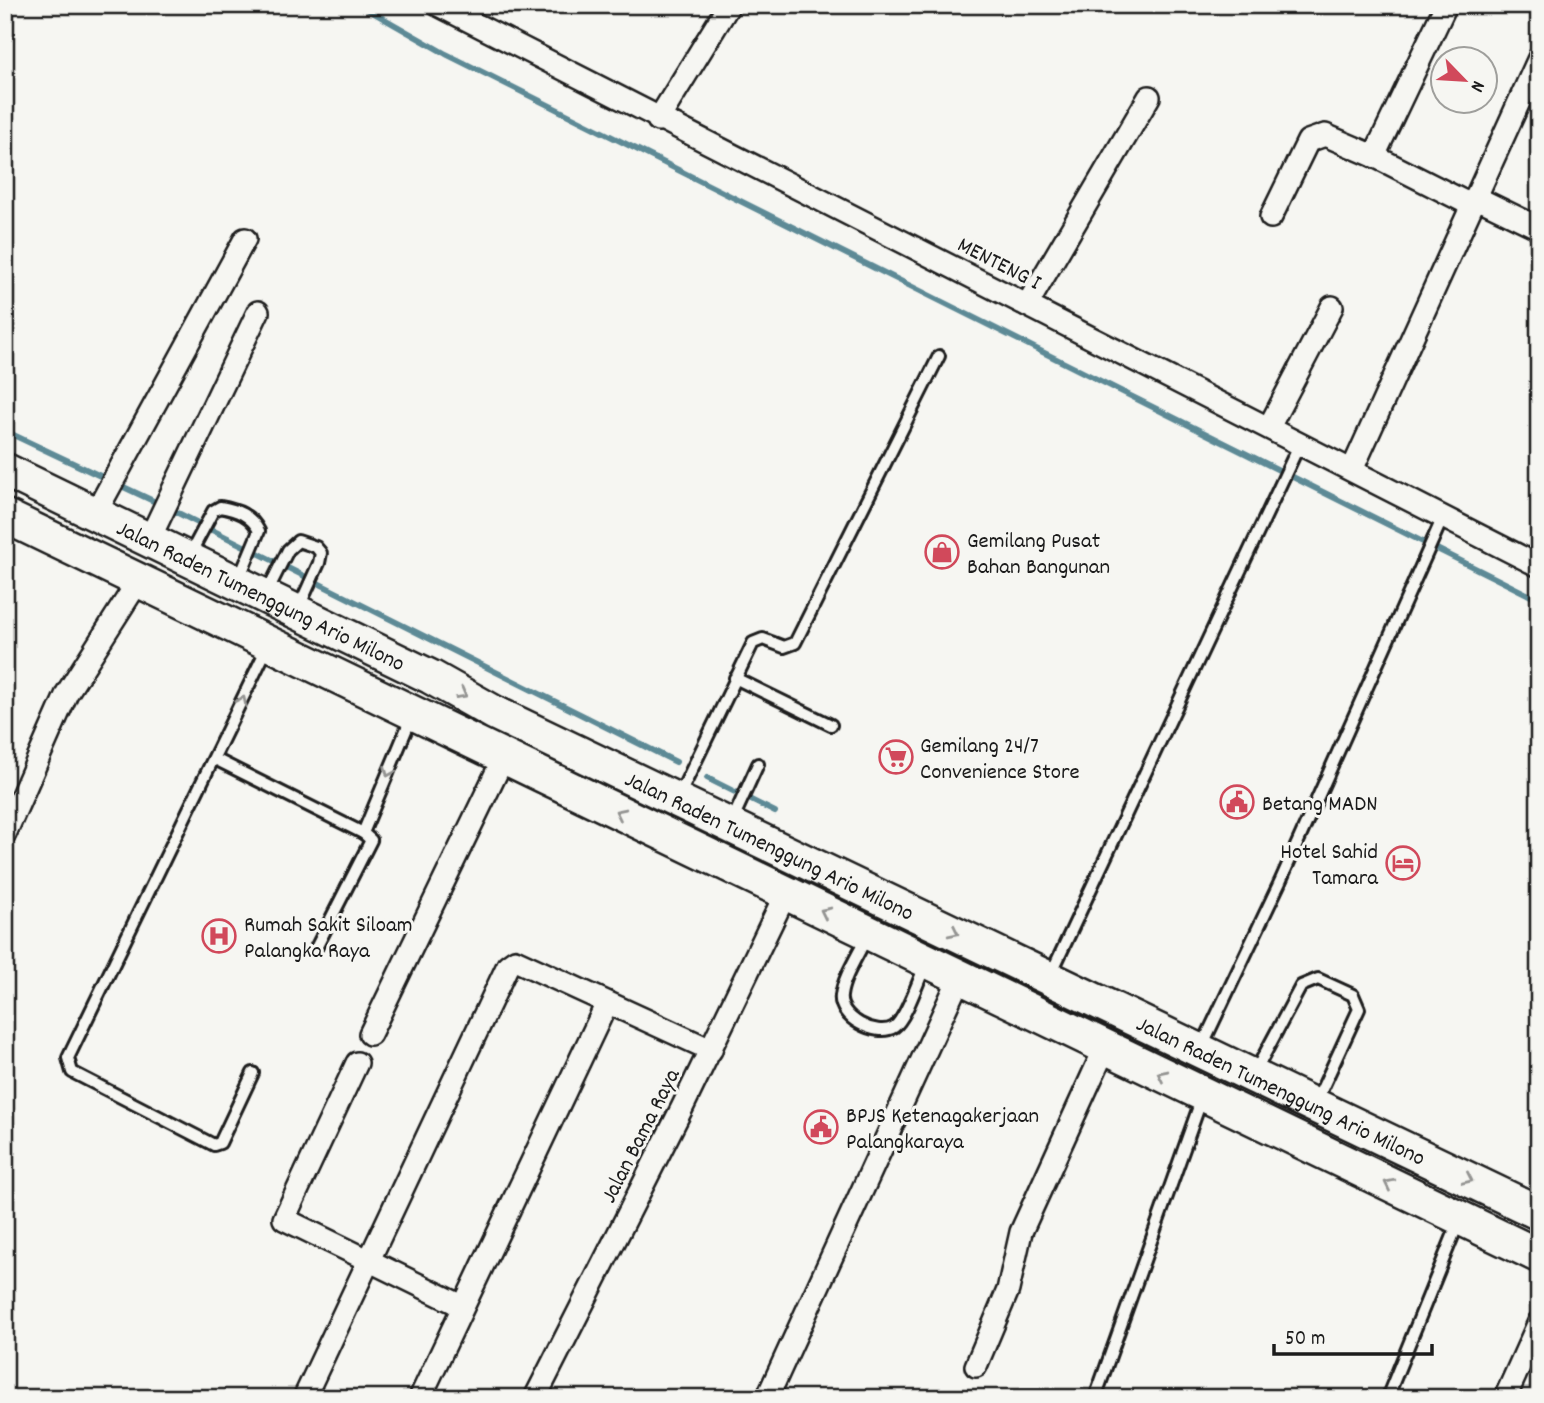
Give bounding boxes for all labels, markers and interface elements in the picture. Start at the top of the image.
north arrow [1428,46,1498,116]
text: N [1462,76,1490,96]
street label: MENTENG I [951,230,1046,300]
street label: Jalan Raden Tumenggung Ario Milono [110,514,410,682]
place label: Gemilang Pusat Bahan Bangunan [967,526,1110,585]
shop icon: Gemilang Pusat Bahan Bangunan [923,533,961,571]
one-way arrow [455,686,468,699]
one-way arrow [234,696,248,708]
place label: Gemilang 24/7 Convenience Store [920,731,1080,790]
supermarket icon: Gemilang 24/7 Convenience Store [877,738,915,776]
street label: Jalan Raden Tumenggung Ario Milono [618,764,919,931]
one-way arrow [383,766,397,778]
public building icon: Betang MADN [1218,783,1256,821]
place label: Betang MADN [1262,789,1378,822]
one-way arrow [615,807,627,821]
place label: Hotel Sahid Tamara [1280,837,1379,896]
hotel icon: Hotel Sahid Tamara [1384,844,1422,882]
one-way arrow [820,906,832,920]
place label: Rumah Sakit Siloam Palangka Raya [244,910,412,969]
hospital icon: Rumah Sakit Siloam Palangka Raya [200,917,238,955]
one-way arrow [947,923,959,937]
street label: Jalan Raden Tumenggung Ario Milono [1130,1009,1430,1176]
street label: Jalan Bama Raya [594,1063,691,1210]
one-way arrow [1157,1069,1169,1083]
place label: BPJS Ketenagakerjaan Palangkaraya [846,1101,1039,1160]
public building icon: BPJS Ketenagakerjaan Palangkaraya [802,1108,840,1146]
one-way arrow [1461,1171,1473,1185]
one-way arrow [1384,1178,1396,1192]
scale bar [1274,1312,1432,1356]
text: 50 m [1285,1325,1325,1355]

